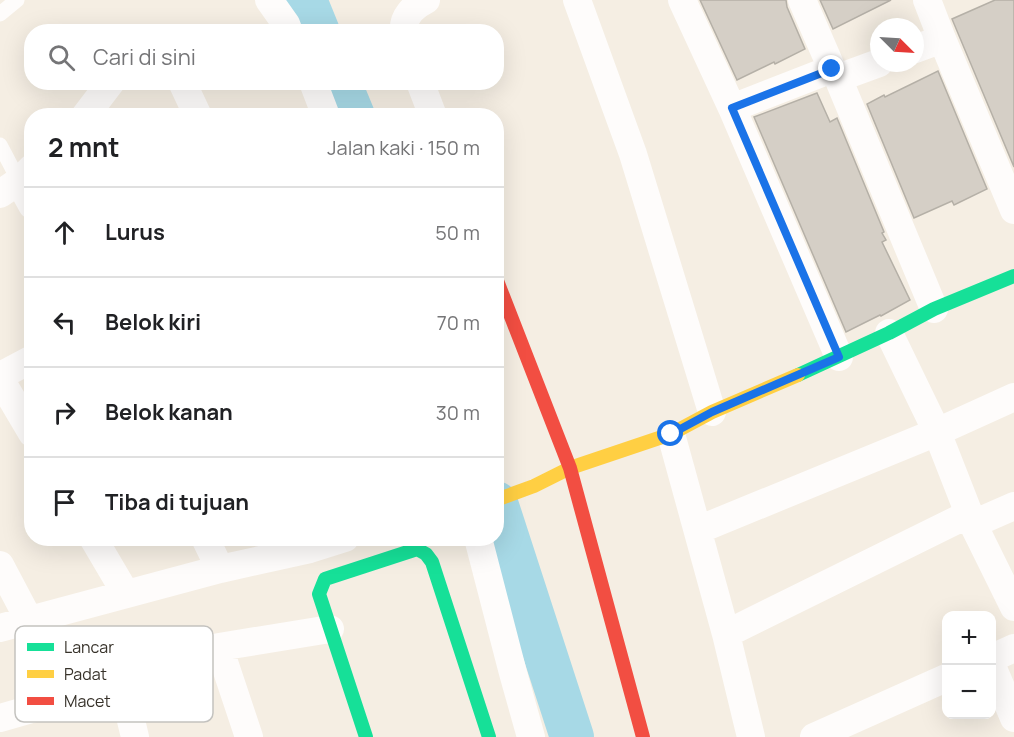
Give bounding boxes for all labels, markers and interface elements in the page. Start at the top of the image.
north arrow [870,18,924,72]
search box [24,24,504,90]
icon: search [45,41,78,74]
text: Cari di sini [93,42,196,72]
route end [818,55,844,81]
text: 2 mnt [48,129,120,165]
text: Jalan kaki · 150 m [327,134,480,161]
icon: ahead [48,216,81,249]
text: Lurus [105,217,165,247]
text: 50 m [435,219,480,246]
icon: left [48,306,81,339]
text: Belok kiri [105,307,201,337]
text: 70 m [437,309,480,336]
icon: right [48,396,81,429]
text: Belok kanan [105,397,233,427]
text: 30 m [436,399,480,426]
route start [657,420,683,446]
icon: arrive [48,486,81,519]
text: Tiba di tujuan [105,487,249,517]
map controls [942,611,996,719]
button: + [942,611,996,665]
legend [15,626,213,722]
text: Lancar [64,636,114,658]
text: Padat [64,663,107,685]
button: − [942,665,996,719]
text: Macet [64,690,111,712]

